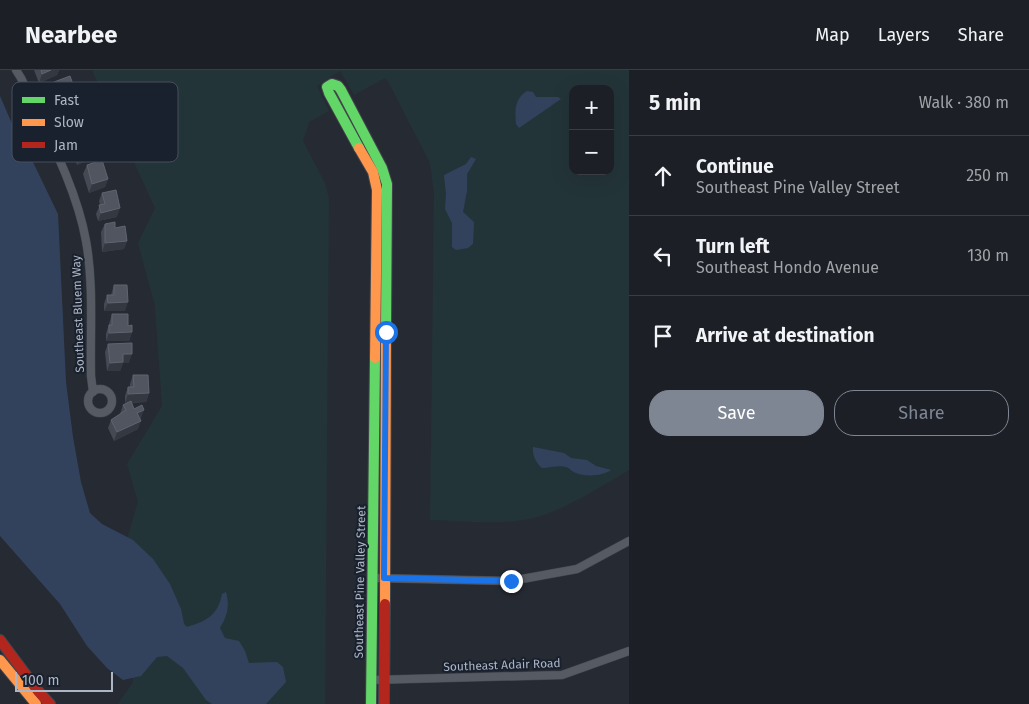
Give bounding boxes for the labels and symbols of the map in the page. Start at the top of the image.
legend [12,82,178,162]
text: Fast [54,92,80,109]
text: Slow [54,114,84,131]
text: Jam [54,137,78,154]
street label: Southeast Bluem Way [69,255,87,373]
route start [375,321,398,344]
street label: Southeast Pine Valley Street [352,505,368,658]
route end [500,570,523,593]
street label: Southeast Adair Road [443,656,561,674]
scale bar [15,669,112,692]

